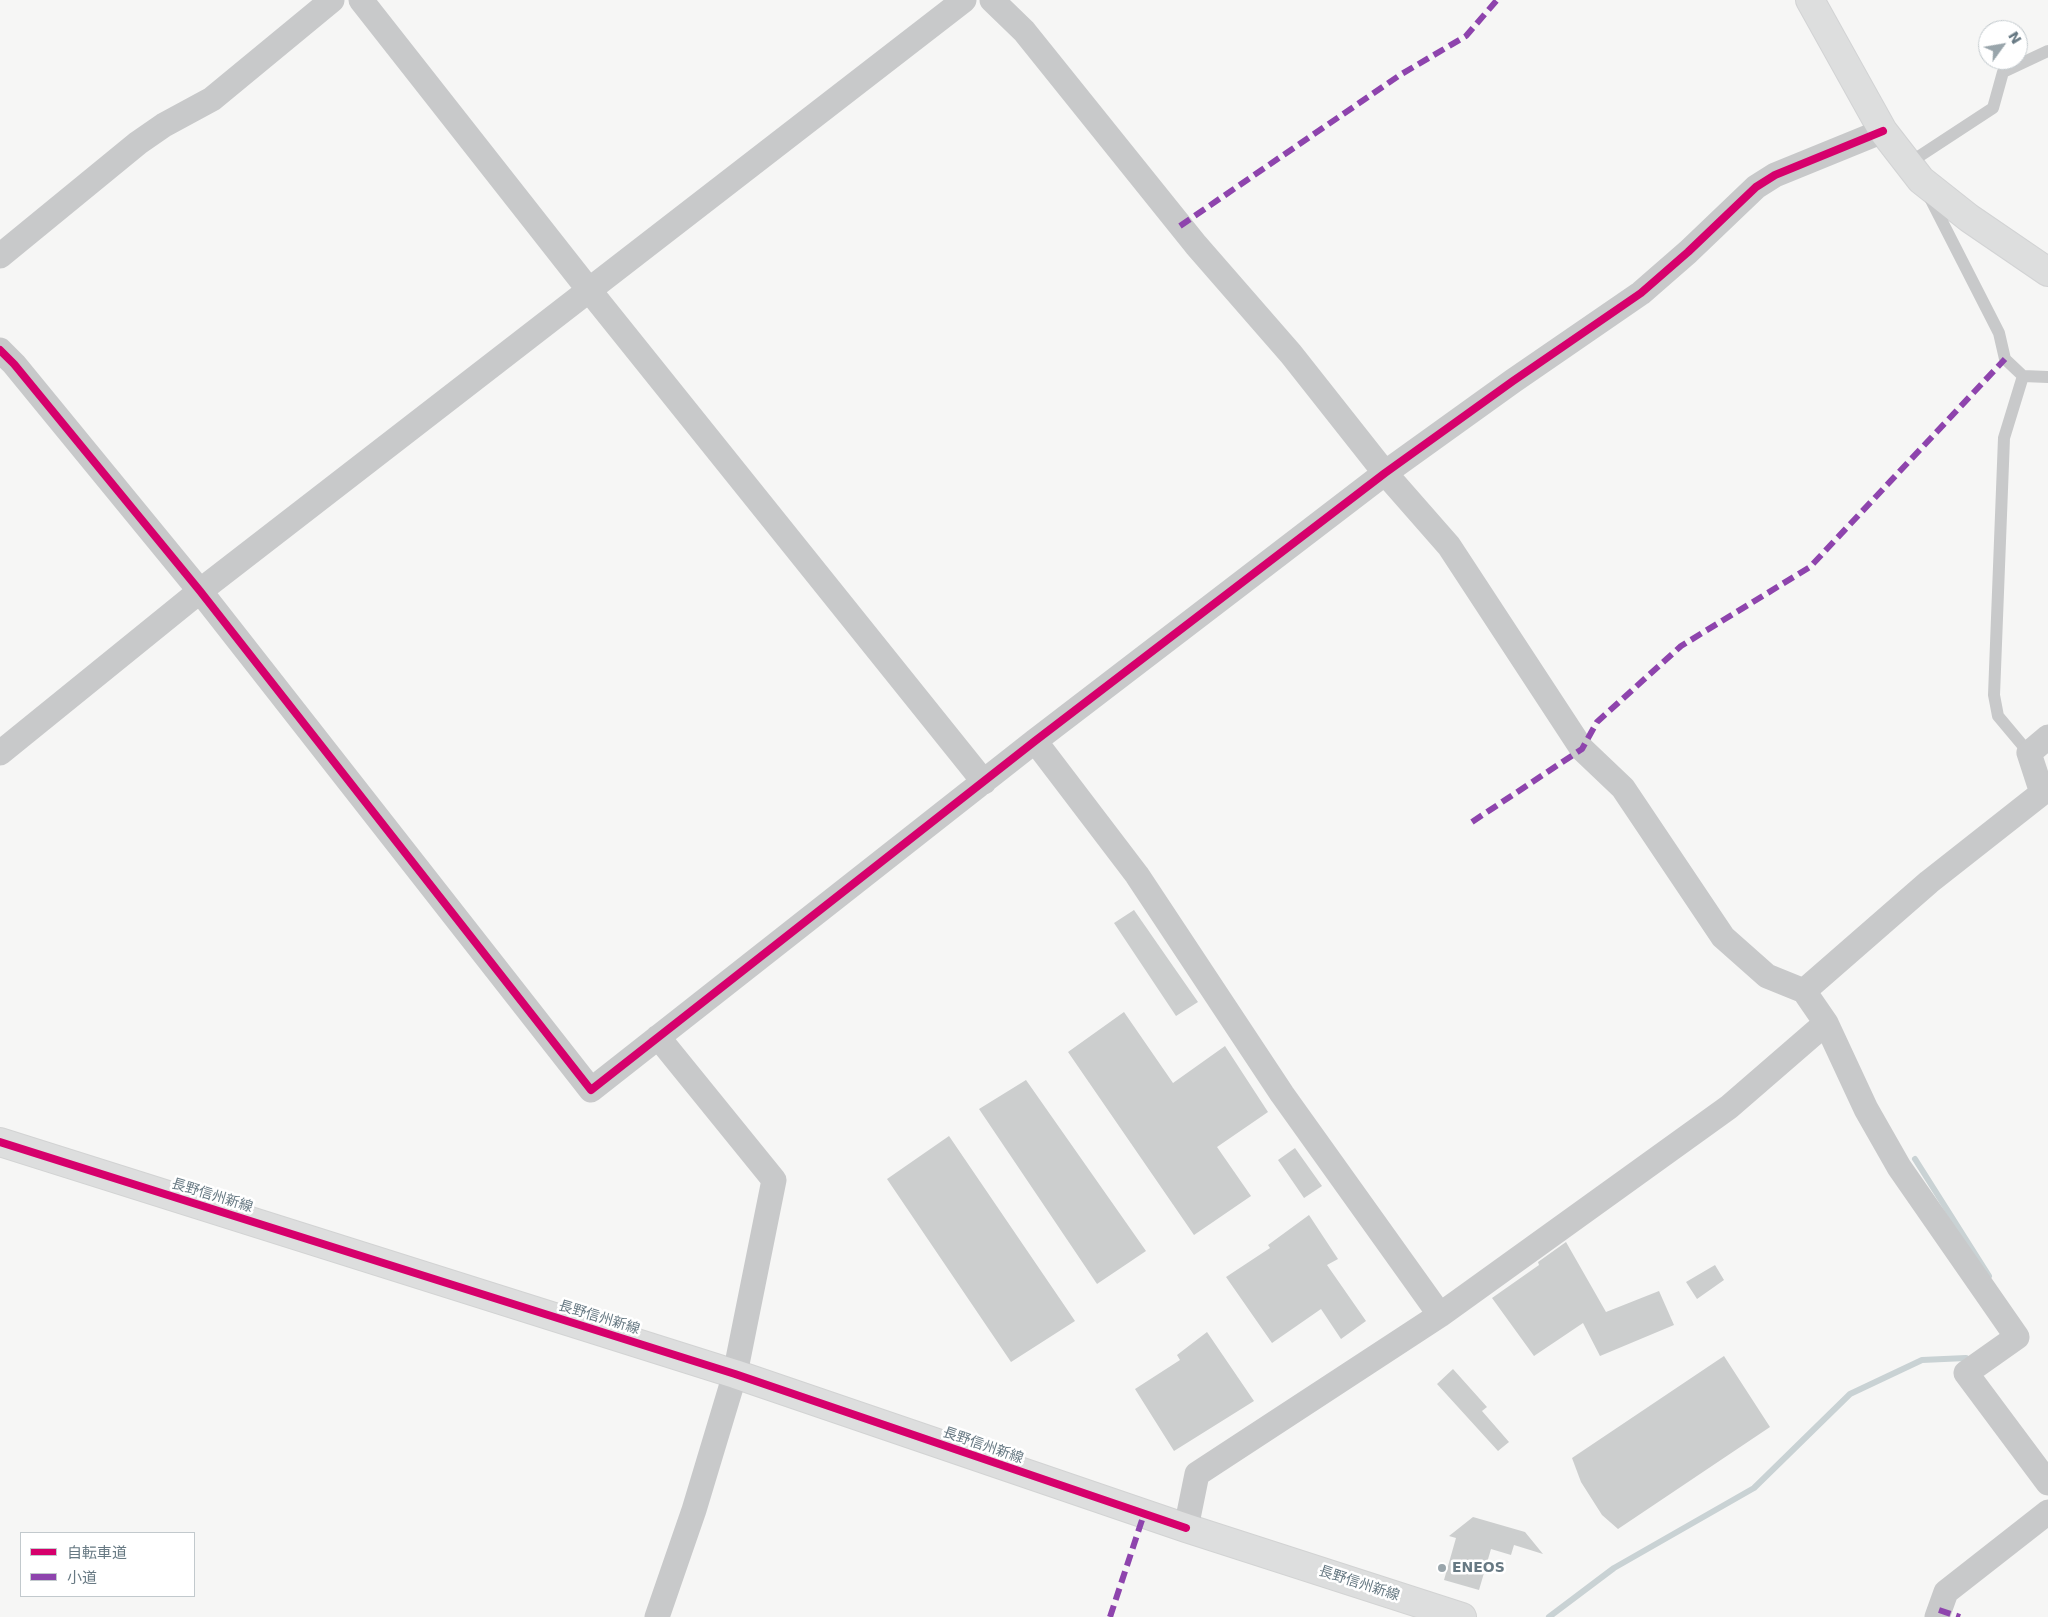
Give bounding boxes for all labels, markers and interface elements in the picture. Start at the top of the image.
north arrow [1978,20,2028,70]
text: N [2005,28,2025,47]
street label: 長野信州新線 [169,1176,255,1216]
street label: 長野信州新線 [556,1298,642,1338]
street label: 長野信州新線 [941,1424,1025,1468]
legend [20,1532,195,1597]
text: 自転車道 [67,1544,127,1562]
place label: ENEOS [1452,1560,1505,1576]
marker: ENEOS [1436,1562,1448,1574]
street label: 長野信州新線 [1316,1563,1402,1605]
text: 小道 [67,1569,97,1587]

